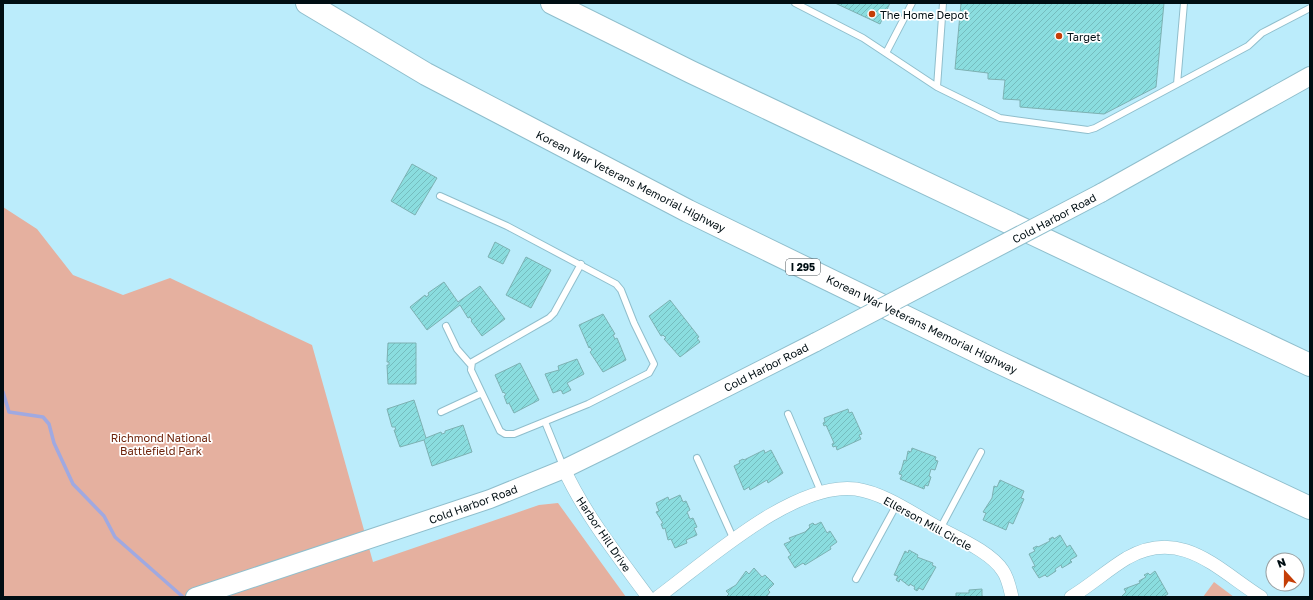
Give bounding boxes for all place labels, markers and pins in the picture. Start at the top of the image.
place label: The Home Depot [880,8,968,21]
marker: The Home Depot [867,9,877,19]
place label: Target [1067,30,1101,43]
marker: Target [1054,31,1064,41]

